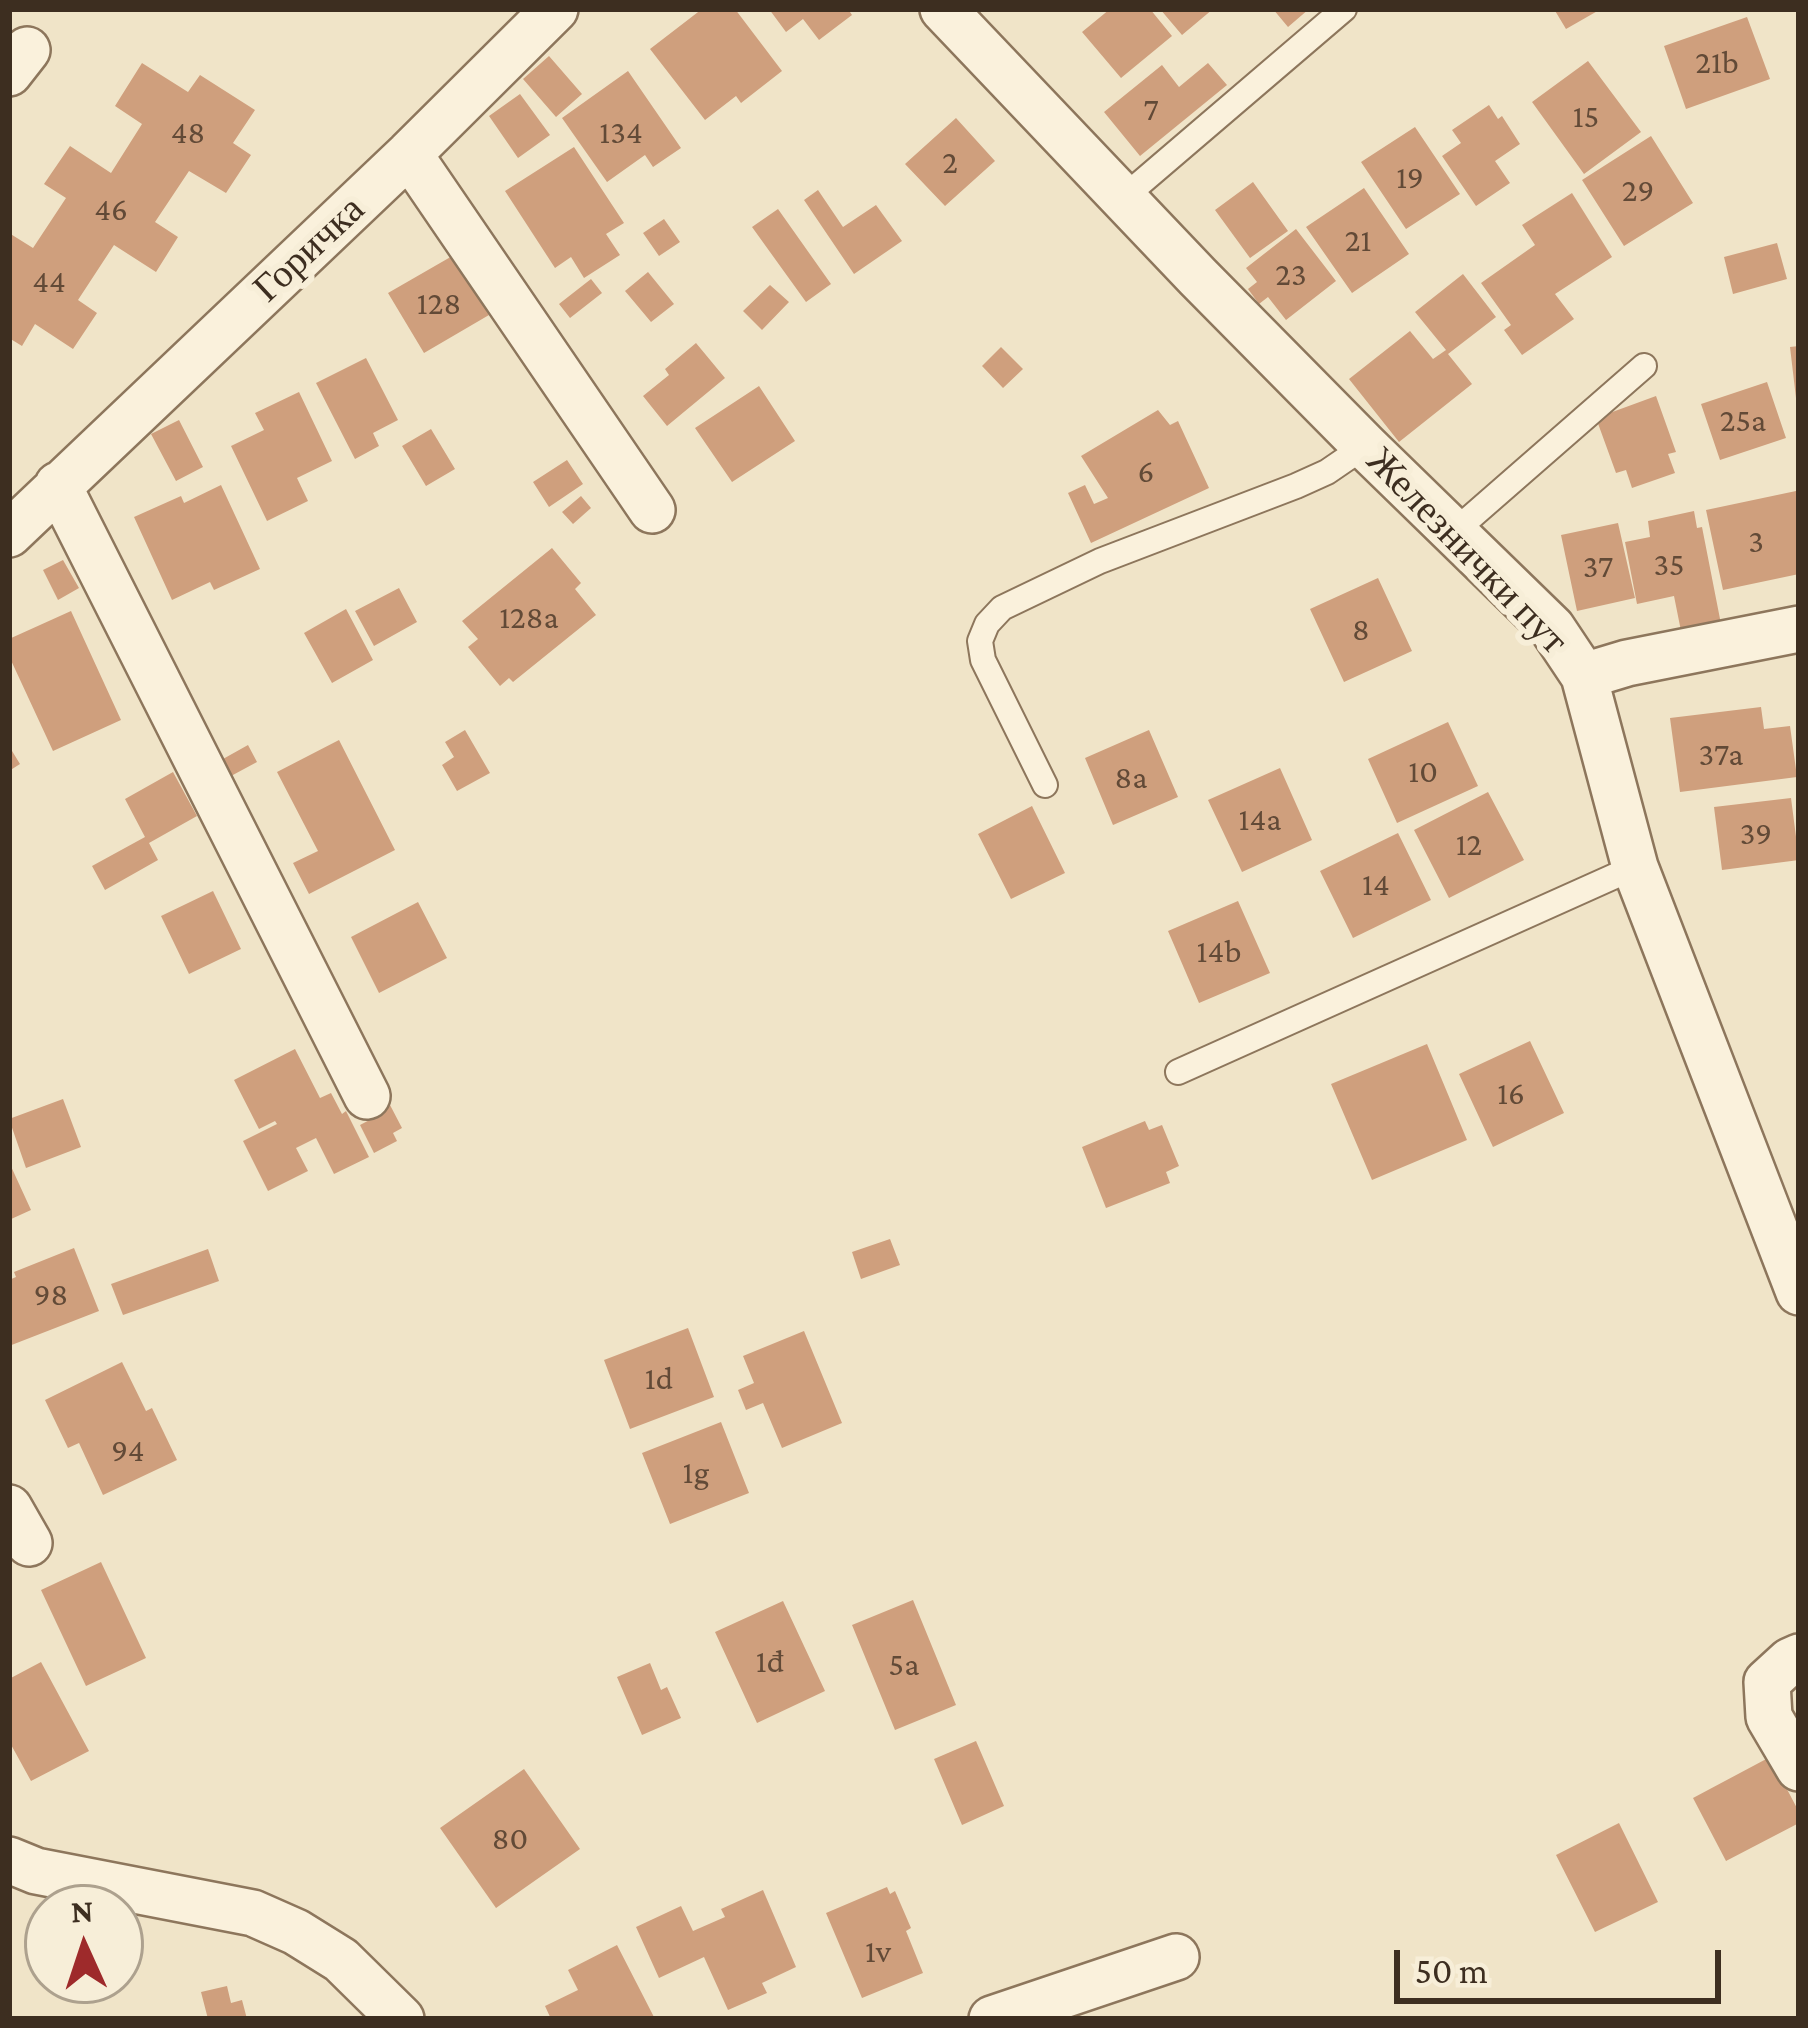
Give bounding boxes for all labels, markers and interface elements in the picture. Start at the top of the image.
house number: 21b [1695,43,1739,83]
house number: 7 [1143,90,1159,130]
house number: 15 [1573,97,1599,137]
house number: 48 [171,113,205,153]
house number: 134 [599,113,643,153]
house number: 2 [942,143,958,183]
house number: 19 [1396,158,1424,198]
house number: 29 [1622,171,1654,211]
street label: Горичка [244,186,374,312]
house number: 46 [94,190,128,230]
house number: 21 [1345,221,1371,261]
house number: 23 [1275,255,1307,295]
house number: 44 [32,262,66,302]
house number: 128 [417,284,461,324]
house number: 25a [1720,401,1766,441]
street label: Железнички пут [1357,438,1577,664]
house number: 6 [1138,452,1154,492]
house number: 3 [1748,522,1764,562]
house number: 35 [1653,545,1685,585]
house number: 37 [1583,547,1613,587]
house number: 128a [499,598,559,638]
house number: 8 [1352,610,1370,650]
house number: 37a [1699,735,1743,775]
house number: 10 [1408,752,1438,792]
house number: 8a [1114,758,1148,798]
house number: 14a [1238,800,1282,840]
house number: 39 [1740,814,1772,854]
house number: 12 [1456,825,1482,865]
house number: 14 [1362,865,1390,905]
house number: 14b [1197,932,1241,972]
house number: 16 [1497,1074,1525,1114]
house number: 98 [34,1275,68,1315]
house number: 1d [645,1359,673,1399]
house number: 94 [111,1431,145,1471]
house number: 1g [683,1453,709,1493]
house number: 1đ [756,1642,784,1682]
house number: 5a [889,1645,919,1685]
house number: 80 [492,1819,528,1859]
north arrow [24,1884,144,2004]
text: N [70,1891,94,1930]
scale bar [1400,1926,1727,2000]
house number: 1v [865,1932,891,1972]
text: 50 m [1415,1951,1488,1991]

